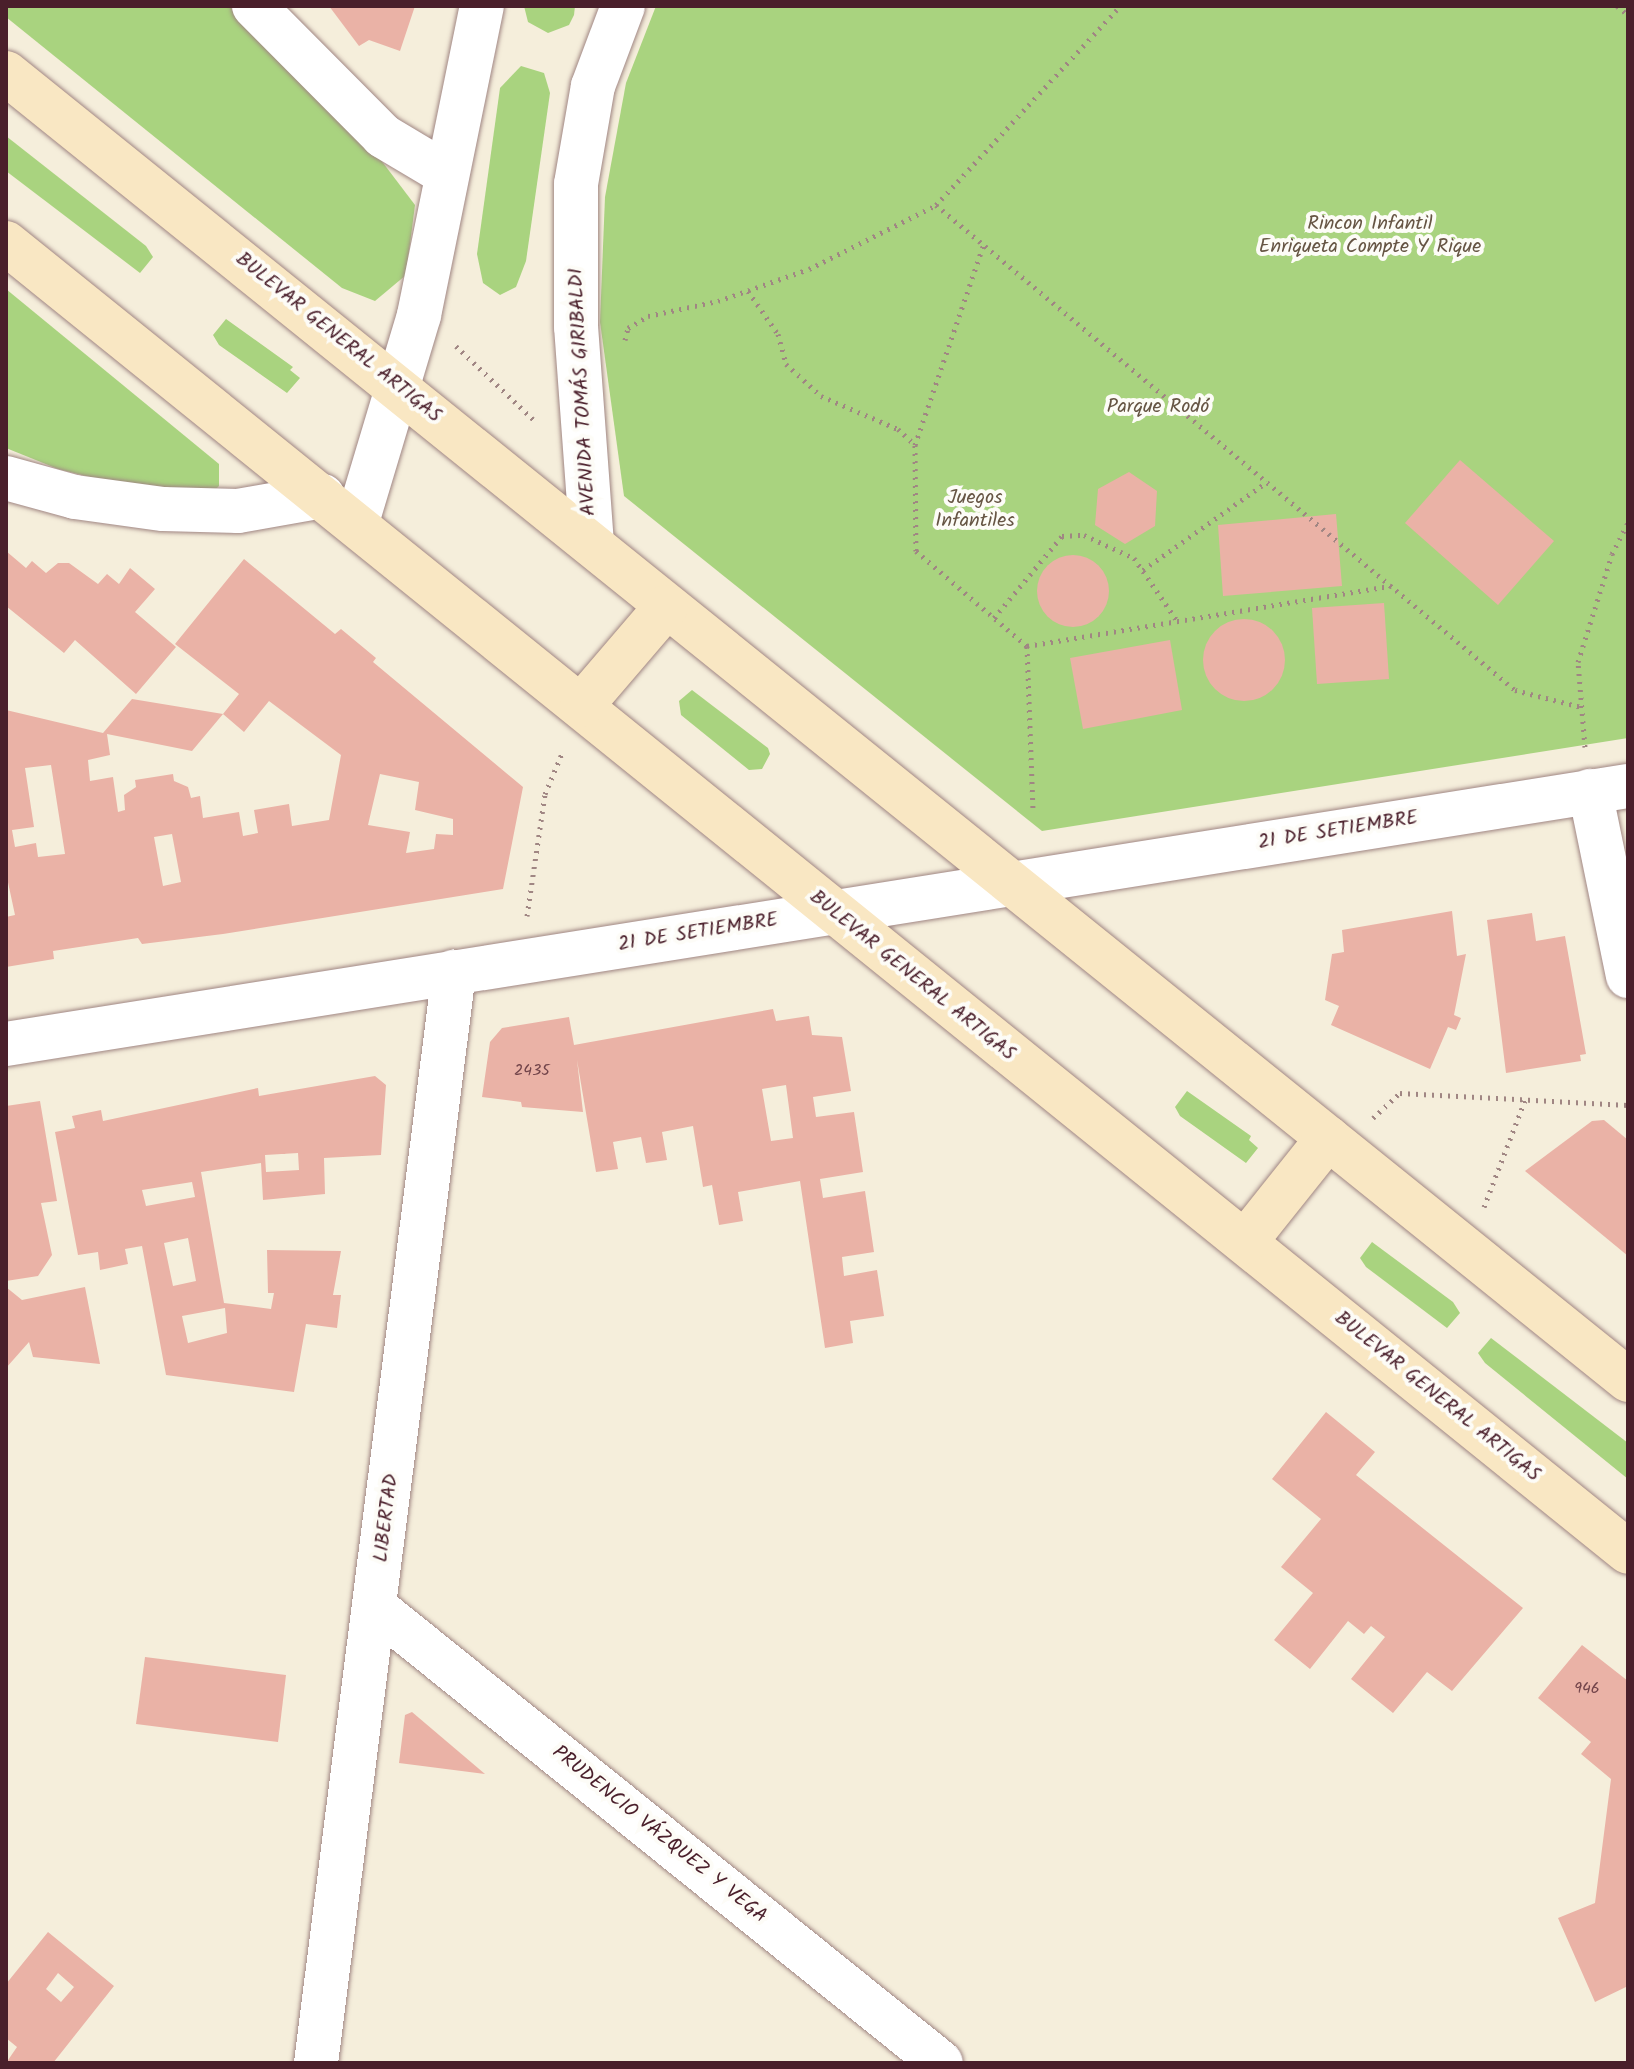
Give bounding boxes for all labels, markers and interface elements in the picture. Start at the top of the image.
park label: Rincon Infantil Enriqueta Compte Y Rique [1259,212,1481,259]
street label: BULEVAR GENERAL ARTIGAS [230,248,446,428]
street label: AVENIDA TOMÁS GIRIBALDI [565,268,601,516]
park label: Parque Rodó [1107,395,1209,419]
park label: Juegos Infantiles [935,486,1015,533]
street label: 21 DE SETIEMBRE [1256,807,1420,855]
street label: BULEVAR GENERAL ARTIGAS [804,886,1020,1066]
street label: 21 DE SETIEMBRE [616,909,780,957]
house number: 2435 [514,1061,550,1081]
street label: BULEVAR GENERAL ARTIGAS [1329,1307,1545,1487]
street label: LIBERTAD [370,1472,404,1564]
house number: 946 [1574,1679,1600,1699]
street label: PRUDENCIO VÁZQUEZ Y VEGA [547,1741,771,1929]

